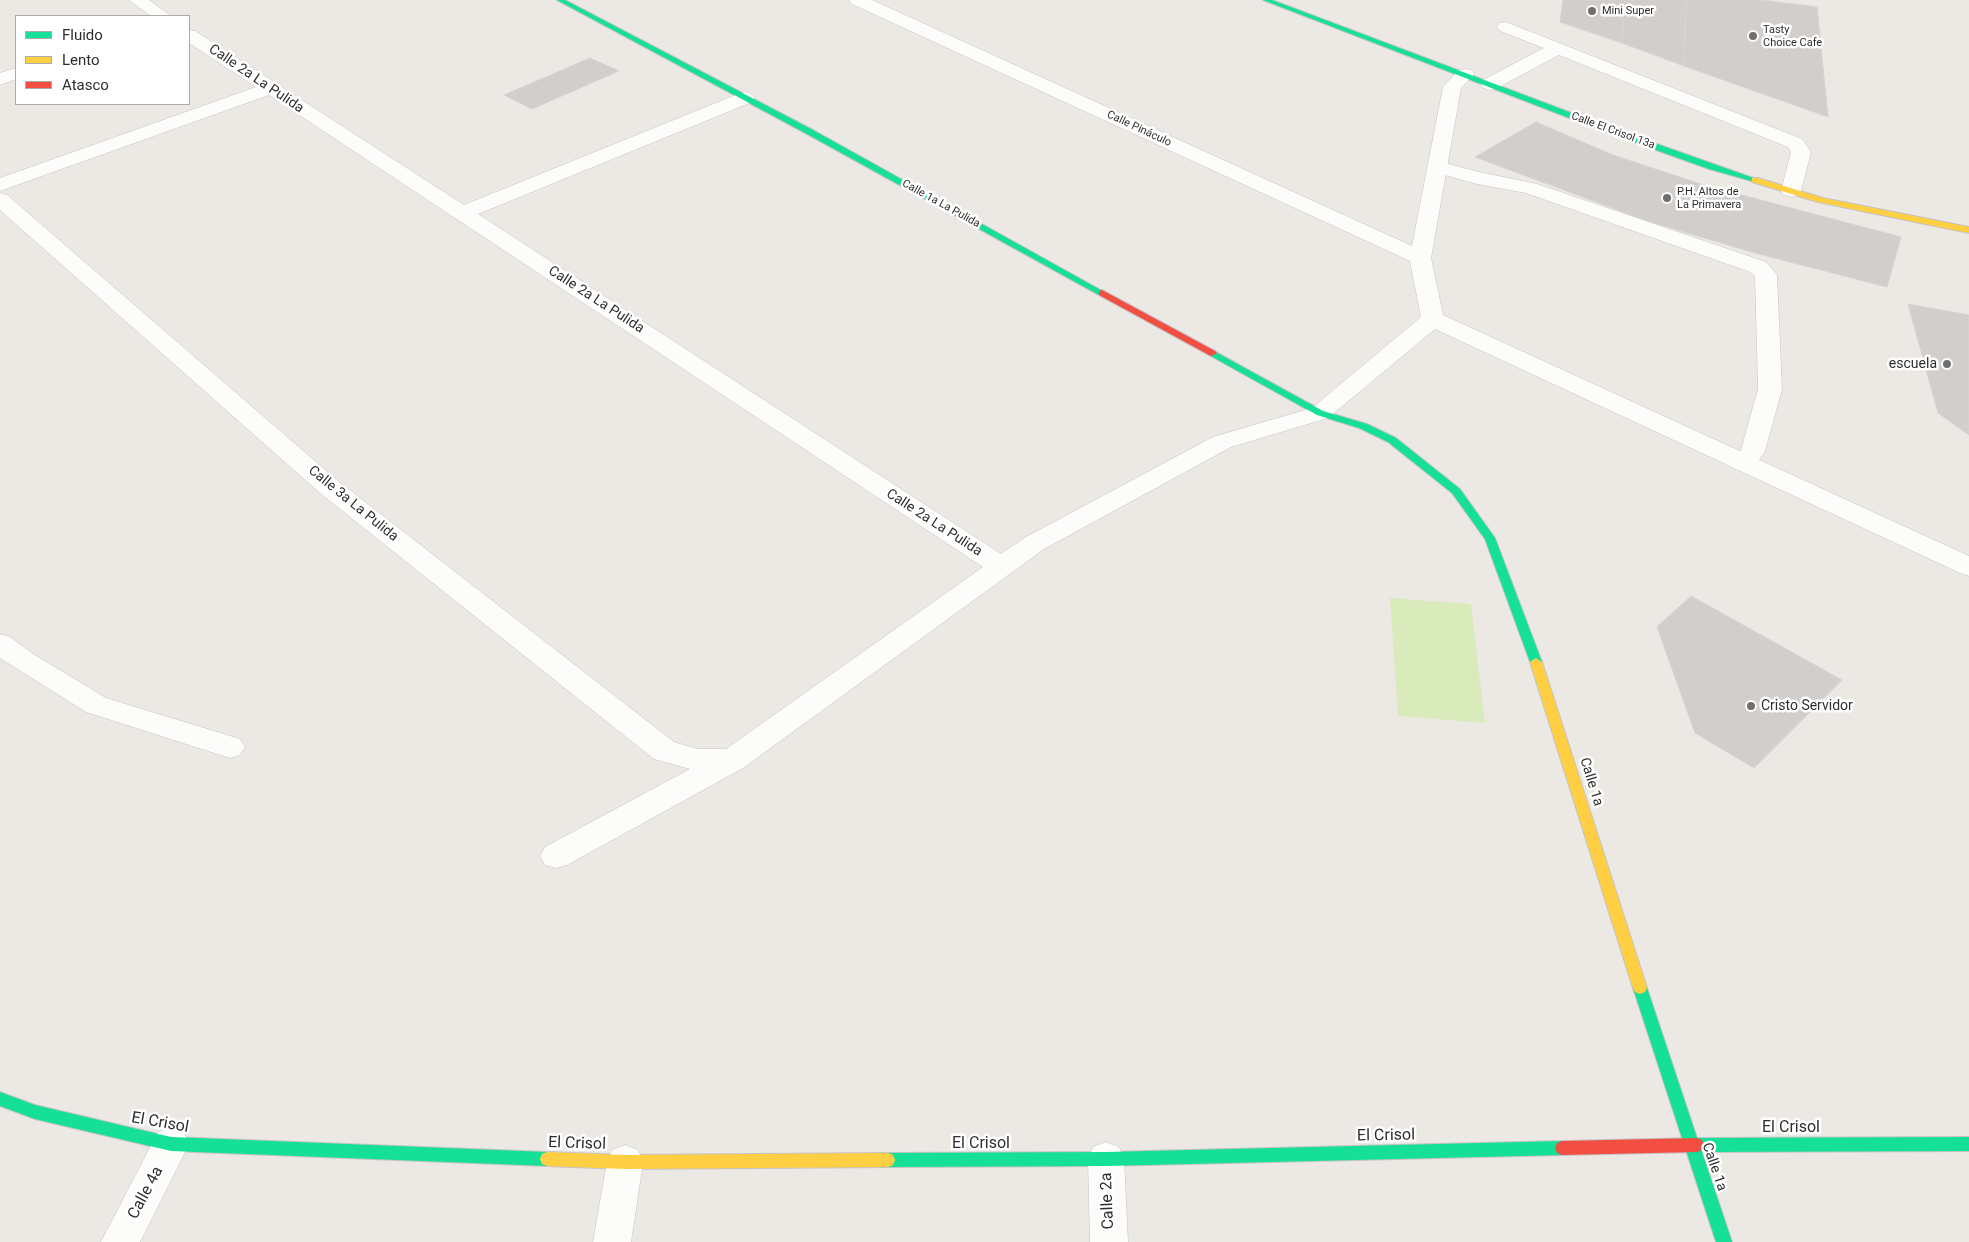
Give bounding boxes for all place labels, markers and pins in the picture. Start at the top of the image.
place label: Mini Super [1602,4,1654,18]
marker: Mini Super [1586,5,1598,17]
place label: Tasty Choice Cafe [1763,23,1822,49]
marker: Tasty Choice Cafe [1747,30,1759,42]
place label: P.H. Altos de La Primavera [1677,185,1741,211]
marker: P.H. Altos de La Primavera [1661,192,1673,204]
place label: escuela [1889,356,1937,372]
marker: escuela [1941,358,1953,370]
place label: Cristo Servidor [1761,698,1853,714]
marker: Cristo Servidor [1745,700,1757,712]

